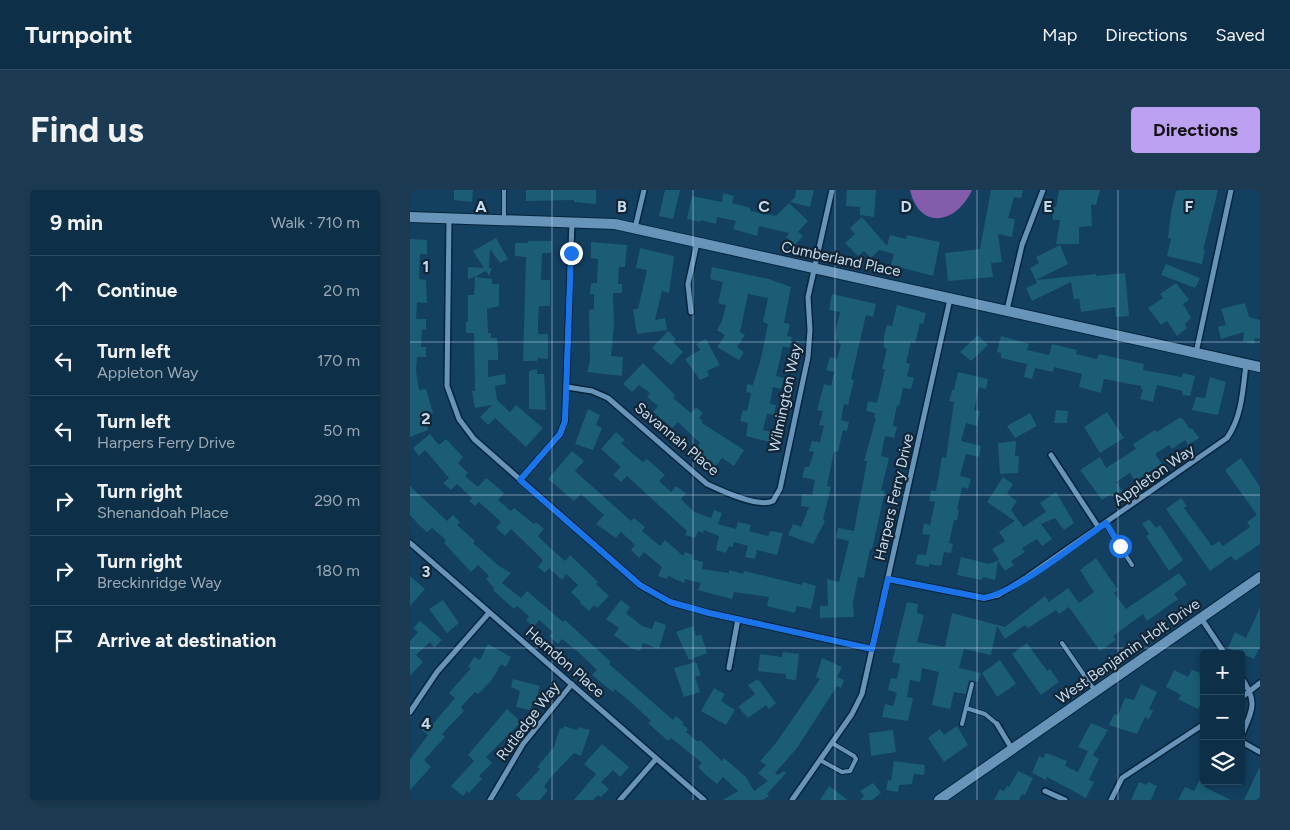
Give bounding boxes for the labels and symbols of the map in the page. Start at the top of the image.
text: A [475,197,487,216]
text: B [617,197,627,216]
text: C [758,197,770,216]
text: D [900,197,912,216]
text: E [1043,197,1053,216]
text: F [1185,197,1194,216]
street label: Cumberland Place [780,238,902,280]
route end [560,242,583,265]
text: 1 [423,257,429,276]
street label: Wilmington Way [765,342,805,454]
street label: Savannah Place [631,399,723,479]
text: 2 [421,409,431,428]
street label: Harpers Ferry Drive [871,432,917,562]
street label: Appleton Way [1110,440,1198,510]
route start [1109,535,1132,558]
text: 3 [422,562,431,581]
street label: West Benjamin Holt Drive [1053,594,1203,708]
street label: Herndon Place [522,623,608,701]
street label: Rutledge Way [493,678,563,764]
text: 4 [421,714,431,733]

